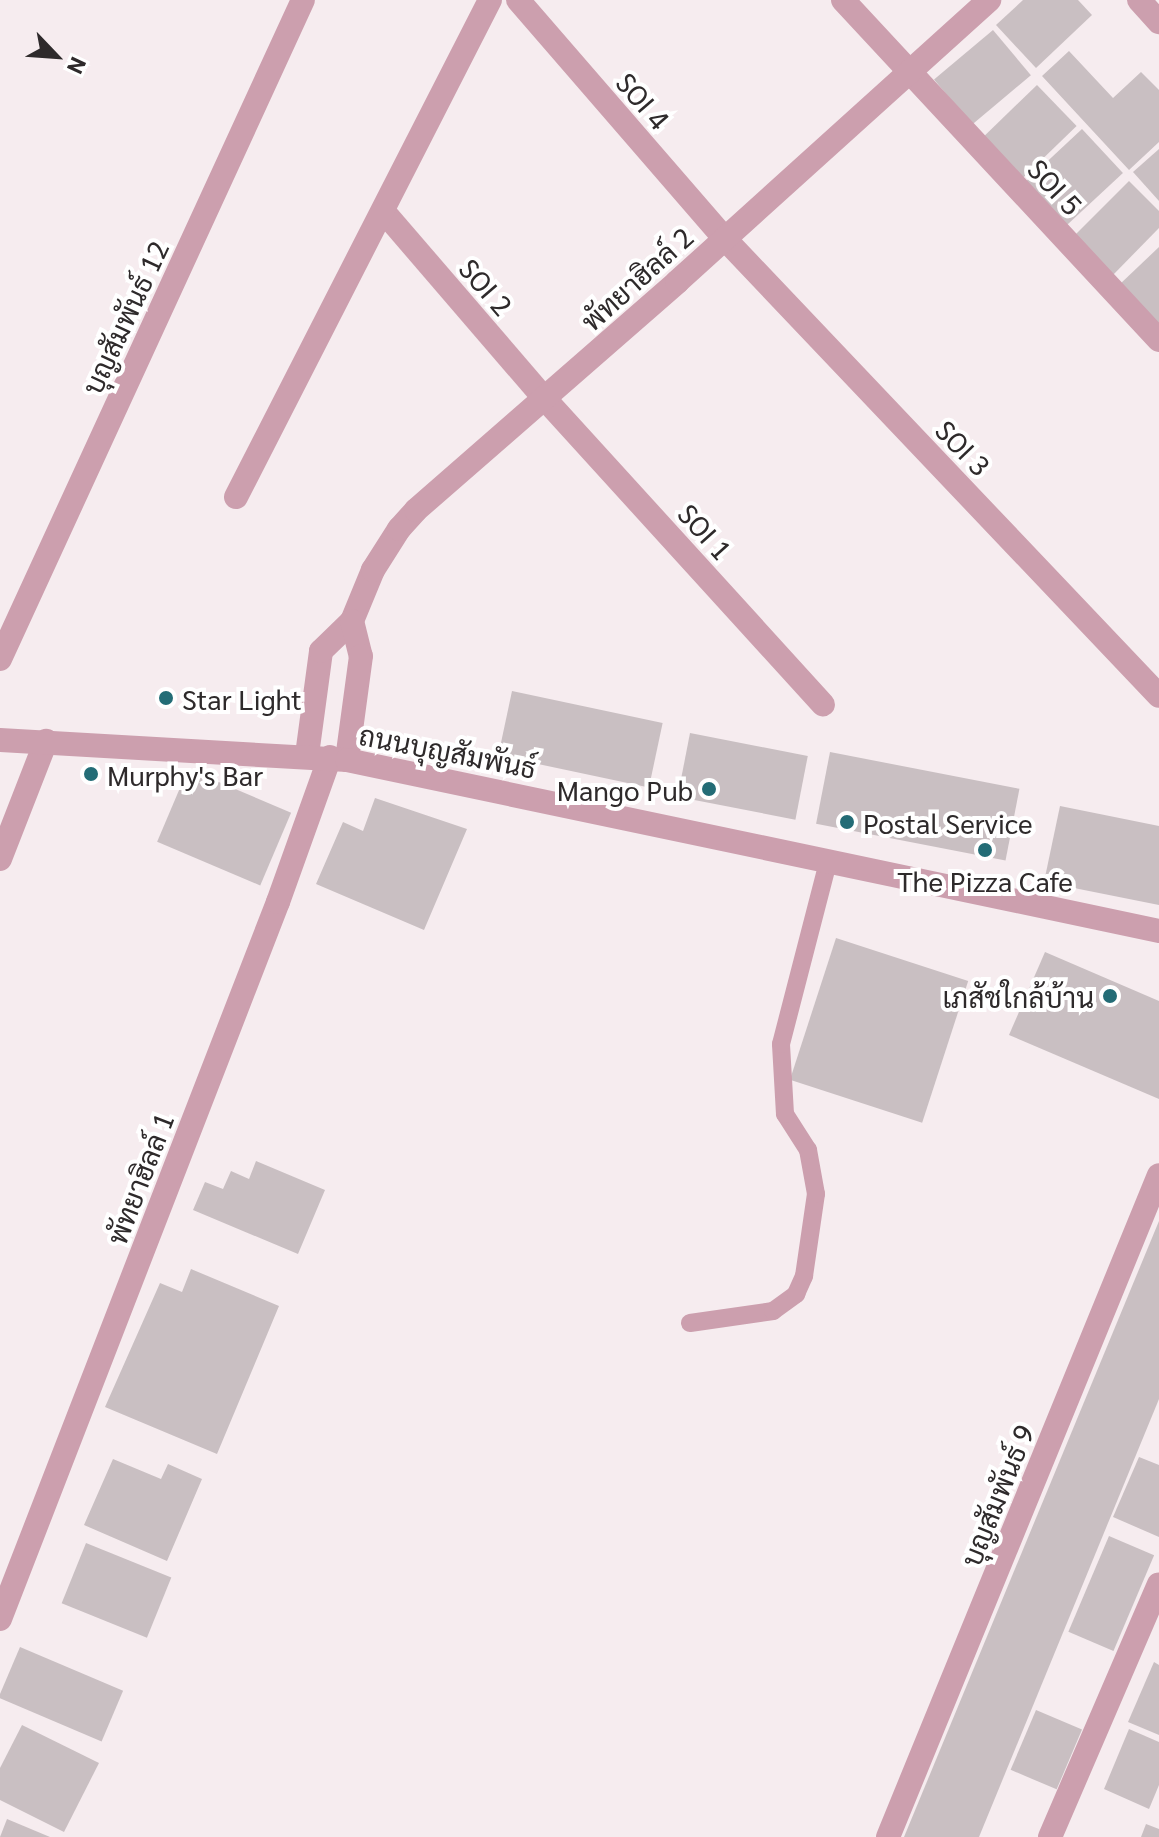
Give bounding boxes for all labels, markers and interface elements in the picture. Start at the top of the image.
north arrow [16,16,96,96]
text: N [62,53,94,79]
street label: SOI 4 [610,65,678,135]
street label: SOI 5 [1022,151,1090,221]
street label: พัทยาฮิลล์ 2 [573,219,699,337]
street label: บุญสัมพันธ์ 12 [74,235,174,399]
street label: SOI 2 [453,251,521,321]
street label: SOI 3 [930,412,998,482]
street label: SOI 1 [672,496,740,566]
place label: Star Light [182,681,302,715]
marker: Star Light [157,689,175,707]
street label: ถนนบุญสัมพันธ์ [357,716,539,784]
place label: Murphy's Bar [107,757,263,791]
marker: Murphy's Bar [82,765,100,783]
place label: Mango Pub [557,772,693,806]
marker: Mango Pub [700,780,718,798]
place label: Postal Service [863,805,1032,839]
marker: Postal Service [838,813,856,831]
marker: The Pizza Cafe [976,841,994,859]
place label: The Pizza Cafe [897,863,1073,897]
place label: เภสัชใกล้บ้าน [942,979,1094,1013]
marker: เภสัชใกล้บ้าน [1101,987,1119,1005]
street label: พัทยาฮิลล์ 1 [98,1107,180,1249]
street label: บุญสัมพันธ์ 9 [952,1419,1040,1571]

